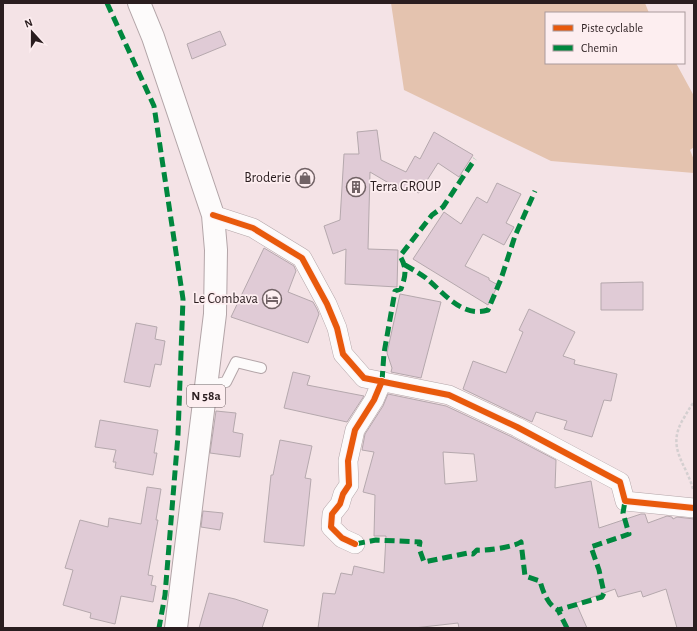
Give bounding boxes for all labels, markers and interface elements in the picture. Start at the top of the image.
north arrow [12,12,52,52]
legend [545,12,685,64]
text: N [23,17,34,30]
text: Piste cyclable [581,22,643,35]
text: Chemin [581,42,618,54]
shop icon: Broderie [294,167,316,189]
place label: Broderie [244,171,291,185]
building icon: Terra GROUP [345,176,367,198]
place label: Terra GROUP [370,180,441,194]
hotel icon: Le Combava [261,288,283,310]
place label: Le Combava [193,292,259,306]
road number: N 58a [187,385,225,407]

